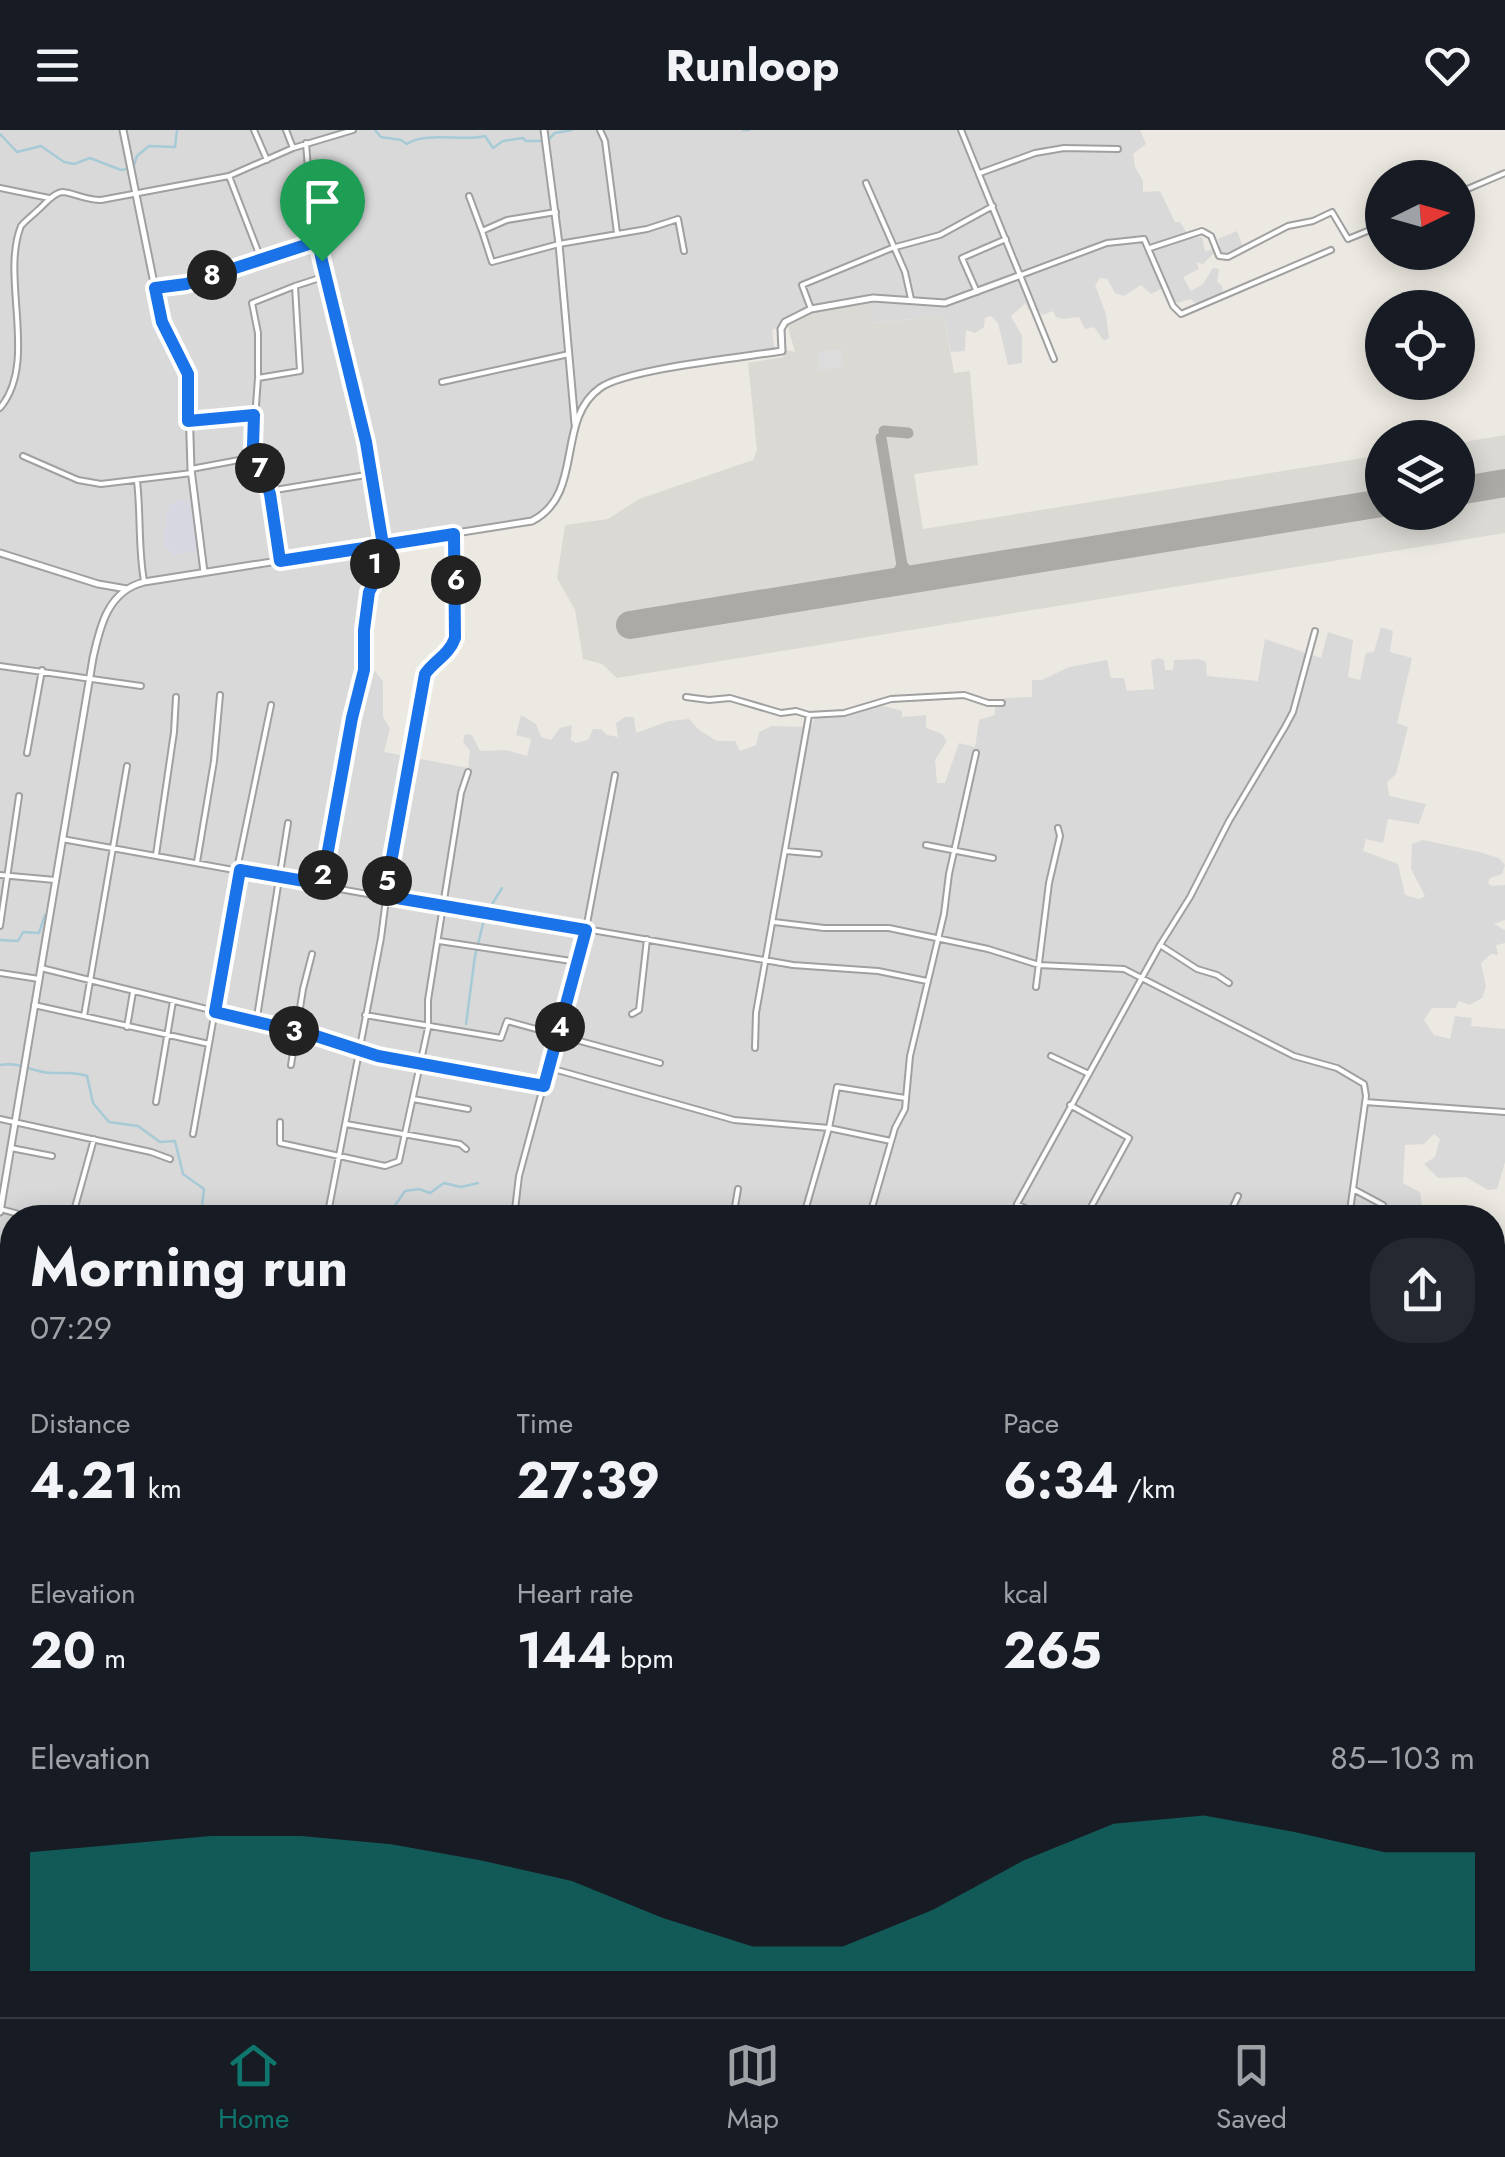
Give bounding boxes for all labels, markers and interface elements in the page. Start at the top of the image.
text: Runloop [666,33,839,98]
icon: menu [30,38,85,93]
icon: heart [1420,38,1475,93]
pin [280,159,365,262]
north arrow [1365,160,1475,270]
map controls [1365,160,1475,530]
icon: arrive [295,174,350,229]
pin: 8 [187,250,237,300]
text: 8 [203,254,221,295]
button: locate [1365,290,1475,400]
button: layers [1365,420,1475,530]
pin: 7 [235,443,285,493]
text: 7 [252,447,268,488]
pin: 1 [350,539,400,589]
text: 1 [368,543,382,584]
pin: 6 [431,555,481,605]
text: 6 [447,559,465,600]
pin: 2 [298,850,348,900]
text: 2 [314,854,332,895]
pin: 5 [362,856,412,906]
text: 5 [378,860,396,901]
pin: 4 [535,1002,585,1052]
pin: 3 [269,1006,319,1056]
text: 4 [550,1006,570,1047]
text: 3 [285,1010,303,1051]
text: Morning run [30,1227,348,1307]
button: share [1370,1238,1475,1343]
text: 07:29 [30,1305,112,1351]
text: Distance [30,1403,130,1444]
text: Time [517,1403,573,1444]
text: Pace [1003,1403,1059,1444]
text: 4.21 [30,1444,139,1517]
text: 27:39 [517,1444,660,1517]
text: 6:34 [1003,1444,1119,1517]
text: km [139,1468,182,1509]
text: /km [1119,1468,1176,1509]
text: Elevation [30,1573,136,1614]
text: Heart rate [517,1573,634,1614]
text: kcal [1003,1573,1049,1614]
text: 20 [30,1614,96,1687]
text: 144 [517,1614,612,1687]
text: 265 [1003,1614,1102,1687]
text: m [96,1638,126,1679]
text: bpm [612,1638,674,1679]
text: Elevation [30,1735,151,1781]
text: 85–103 m [1330,1735,1475,1781]
tab: Home [218,2038,289,2139]
tab: Map [725,2038,780,2139]
tab: Saved [1216,2038,1287,2139]

